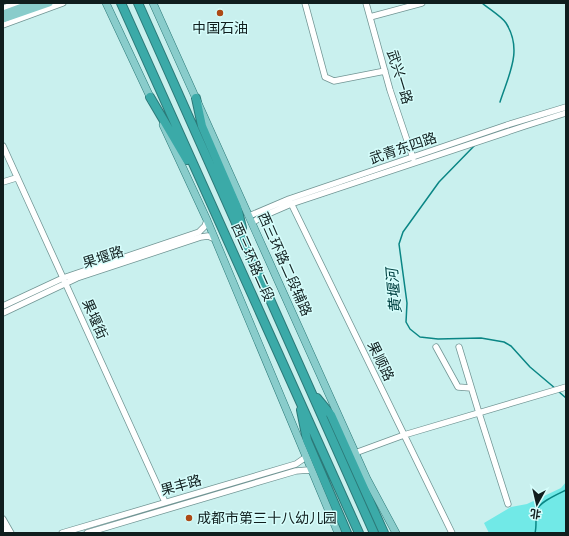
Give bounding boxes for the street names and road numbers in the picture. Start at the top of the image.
street label: 武兴一路 [382,47,419,107]
street label: 武青东四路 [366,126,439,169]
street label: 西三环路二段辅路 [253,208,318,319]
street label: 西三环路二段 [227,219,280,304]
street label: 果堰路 [80,240,126,273]
street label: 果堰街 [77,295,114,342]
street label: 果顺路 [363,337,400,384]
street label: 果丰路 [158,469,204,500]

